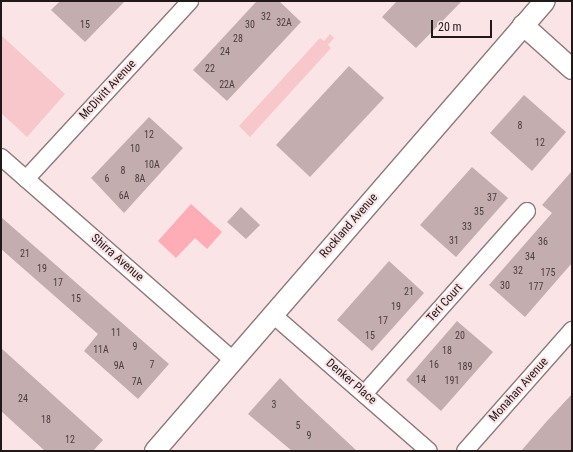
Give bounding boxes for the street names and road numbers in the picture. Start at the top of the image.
street label: McDivitt Avenue [77,57,139,123]
street label: Rockland Avenue [317,191,381,261]
street label: Shirra Avenue [88,231,146,285]
street label: Teri Court [424,281,466,325]
street label: Monahan Avenue [486,355,552,425]
street label: Denker Place [323,356,379,408]

